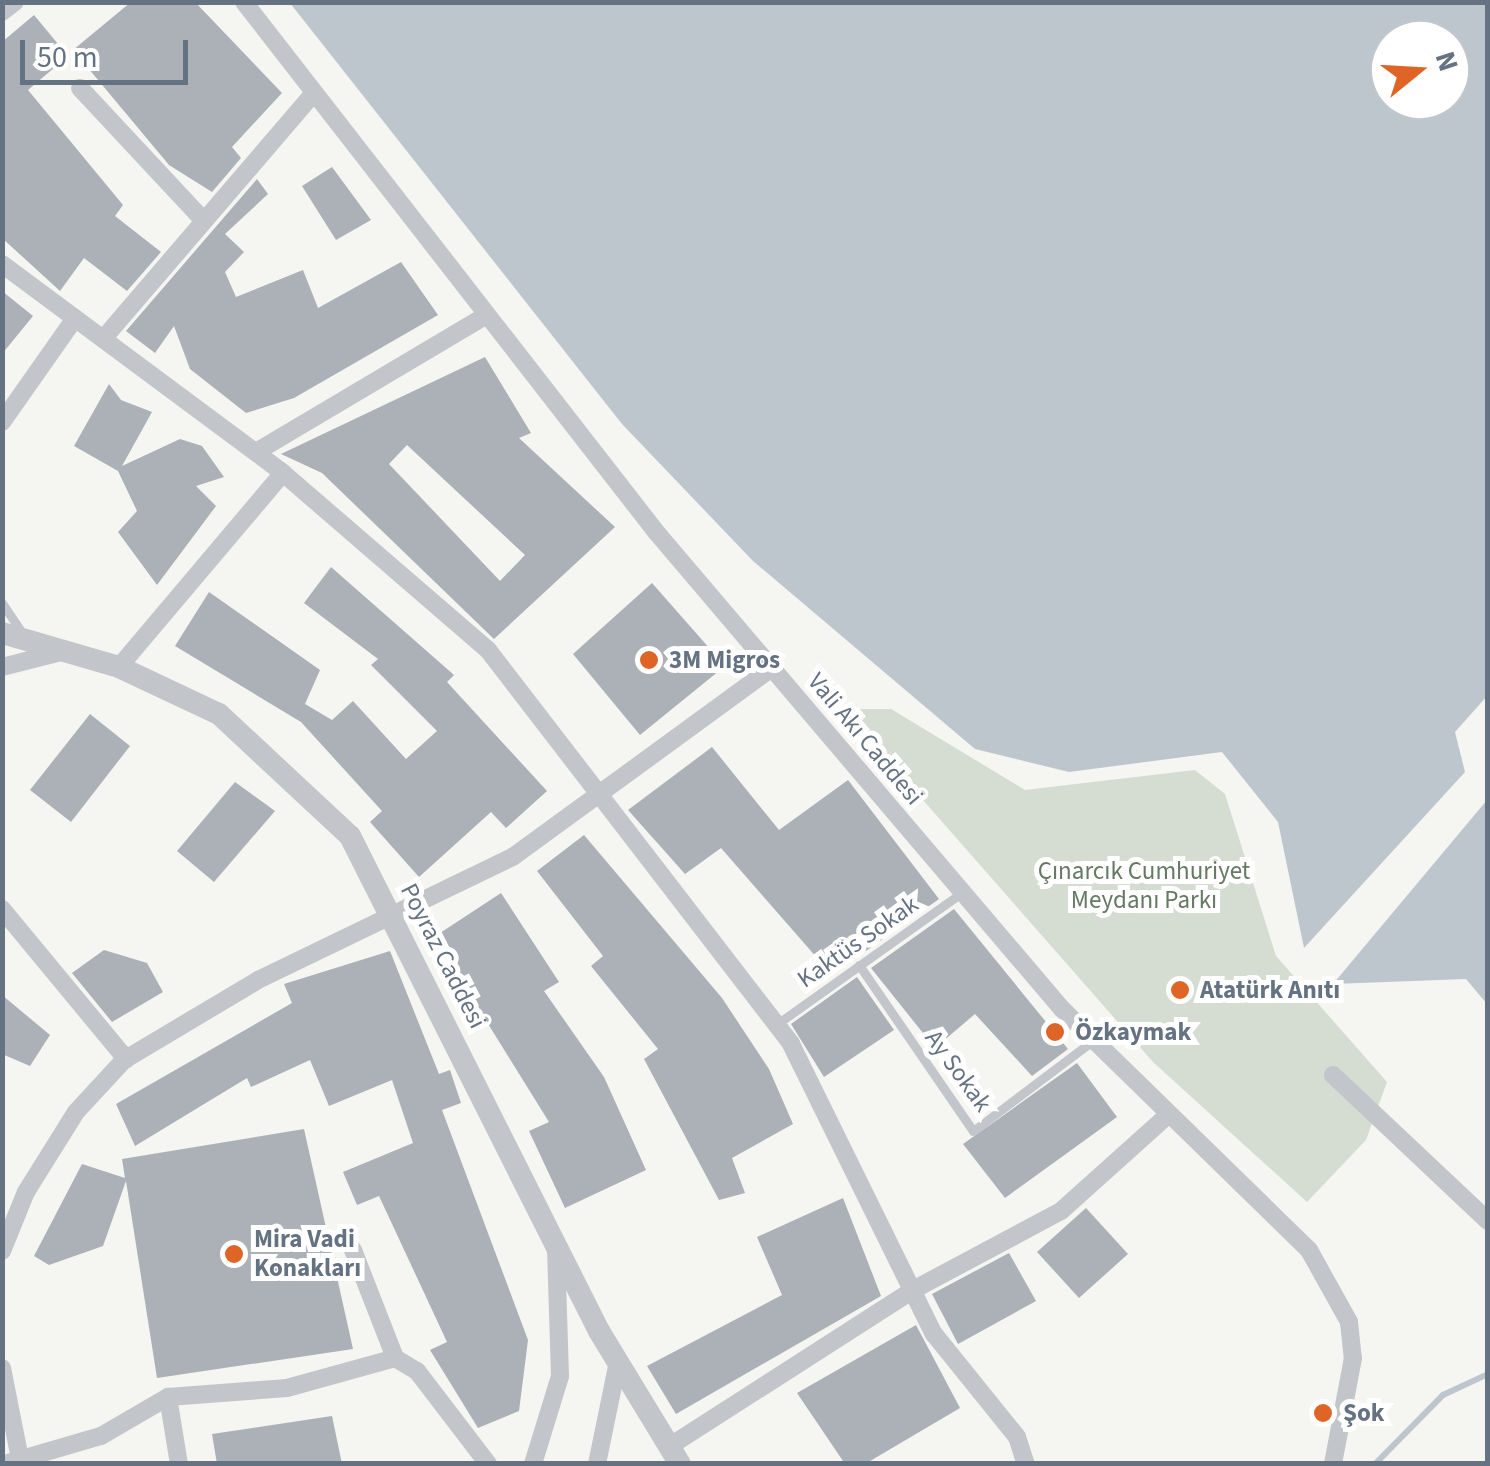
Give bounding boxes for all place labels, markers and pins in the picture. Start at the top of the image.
place label: 3M Migros [669,645,780,675]
marker: 3M Migros [638,649,660,671]
place label: Atatürk Anıtı [1200,975,1340,1005]
marker: Atatürk Anıtı [1169,979,1191,1001]
place label: Özkaymak [1075,1017,1191,1047]
marker: Özkaymak [1044,1021,1066,1043]
place label: Mira Vadi Konakları [254,1225,361,1284]
marker: Mira Vadi Konakları [223,1243,245,1265]
place label: Şok [1343,1398,1384,1428]
marker: Şok [1312,1402,1334,1424]

